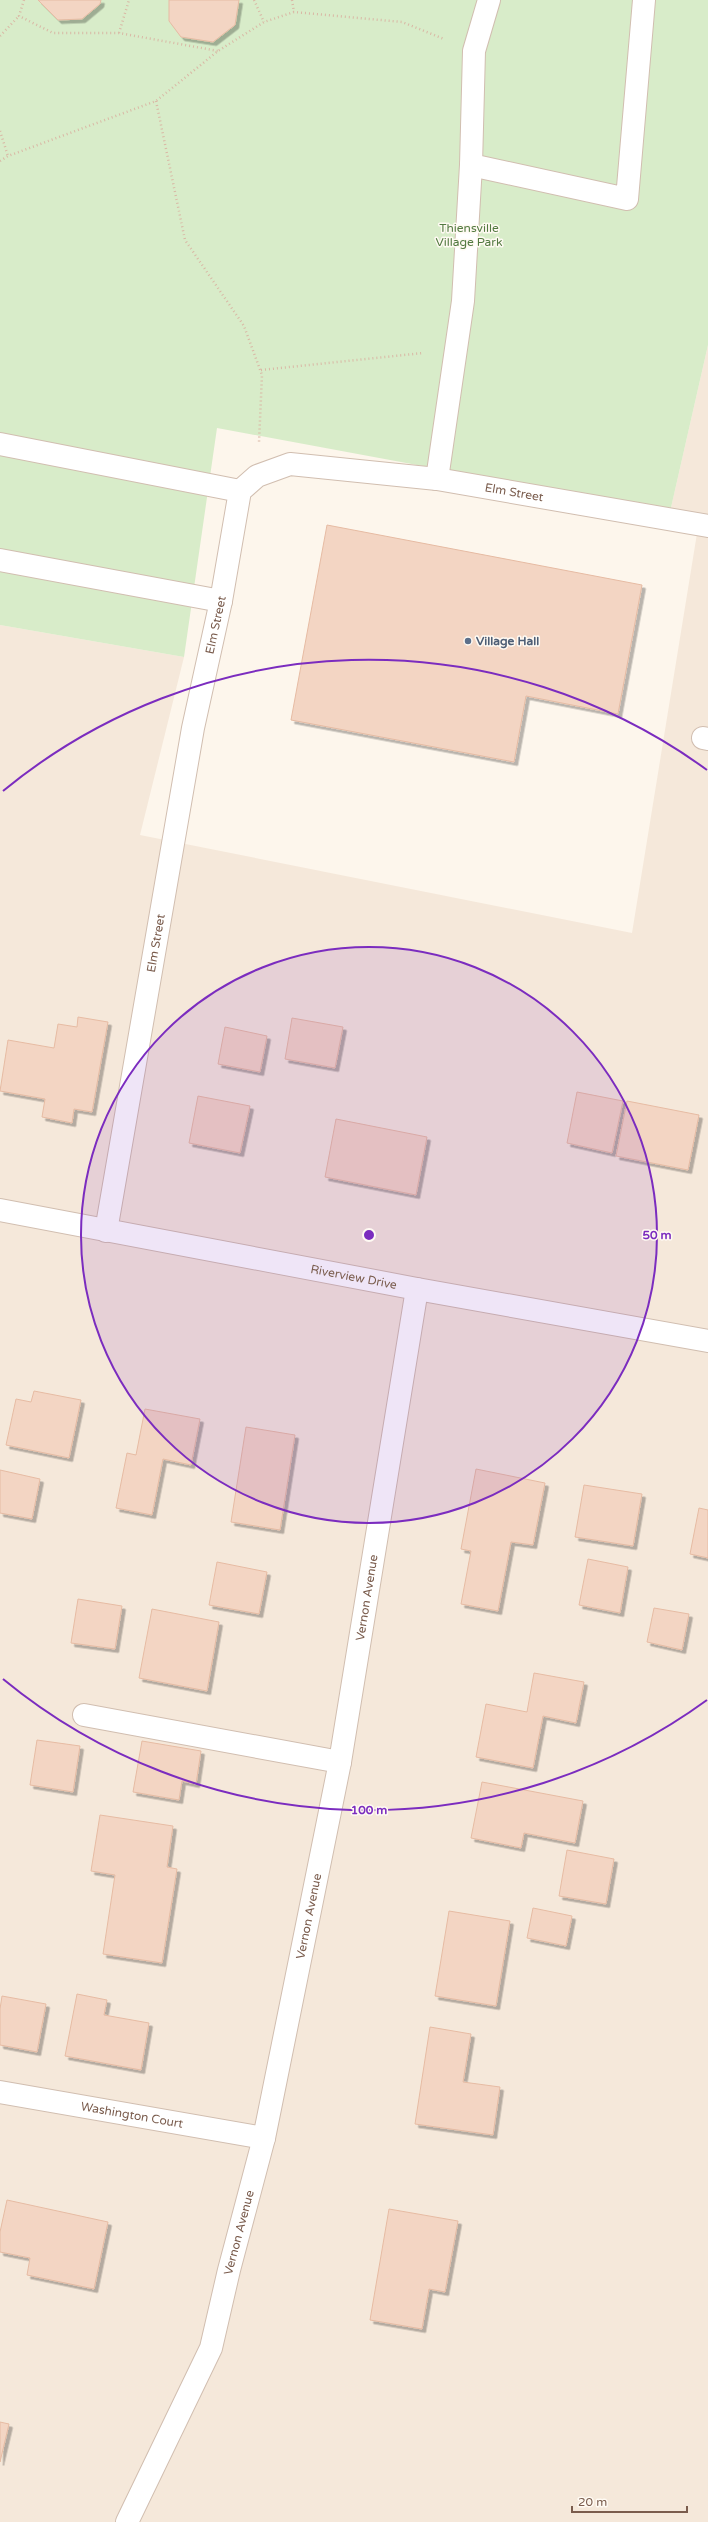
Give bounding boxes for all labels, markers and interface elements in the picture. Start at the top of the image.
park label: Thiensville Village Park [435,221,503,249]
street label: Elm Street [484,480,545,504]
street label: Elm Street [203,594,229,655]
place label: Village Hall [476,634,539,649]
marker: Village Hall [463,636,473,646]
street label: Elm Street [144,913,168,974]
centre of rings [362,1228,376,1242]
text: 50 m [642,1228,672,1242]
street label: Riverview Drive [309,1262,398,1292]
street label: Vernon Avenue [353,1553,381,1642]
text: 100 m [351,1803,387,1817]
street label: Vernon Avenue [293,1872,324,1960]
street label: Washington Court [80,2099,185,2131]
street label: Vernon Avenue [221,2188,257,2276]
scale bar [572,2488,687,2514]
text: 20 m [578,2495,607,2509]

